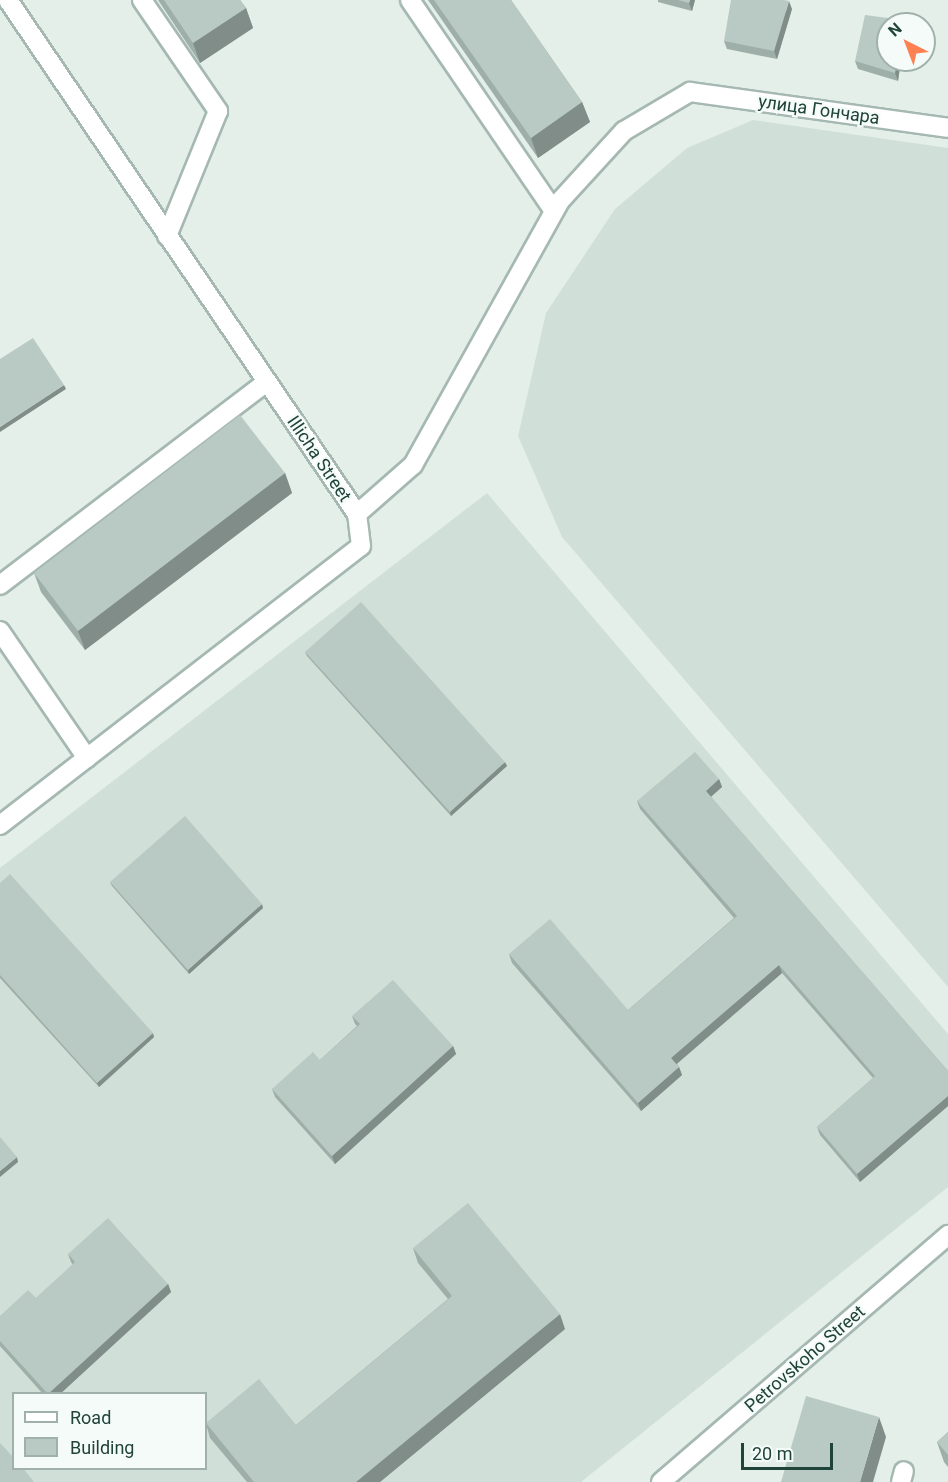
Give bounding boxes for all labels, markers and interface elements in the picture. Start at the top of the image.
north arrow [876,12,936,72]
text: N [884,19,906,41]
street label: улица Гончара [757,91,881,129]
street label: Illicha Street [282,412,356,506]
street label: Petrovskoho Street [740,1301,870,1417]
legend [12,1392,207,1470]
text: Road [70,1407,111,1428]
scale bar [744,1431,836,1469]
text: Building [70,1437,134,1458]
text: 20 m [752,1443,792,1464]

